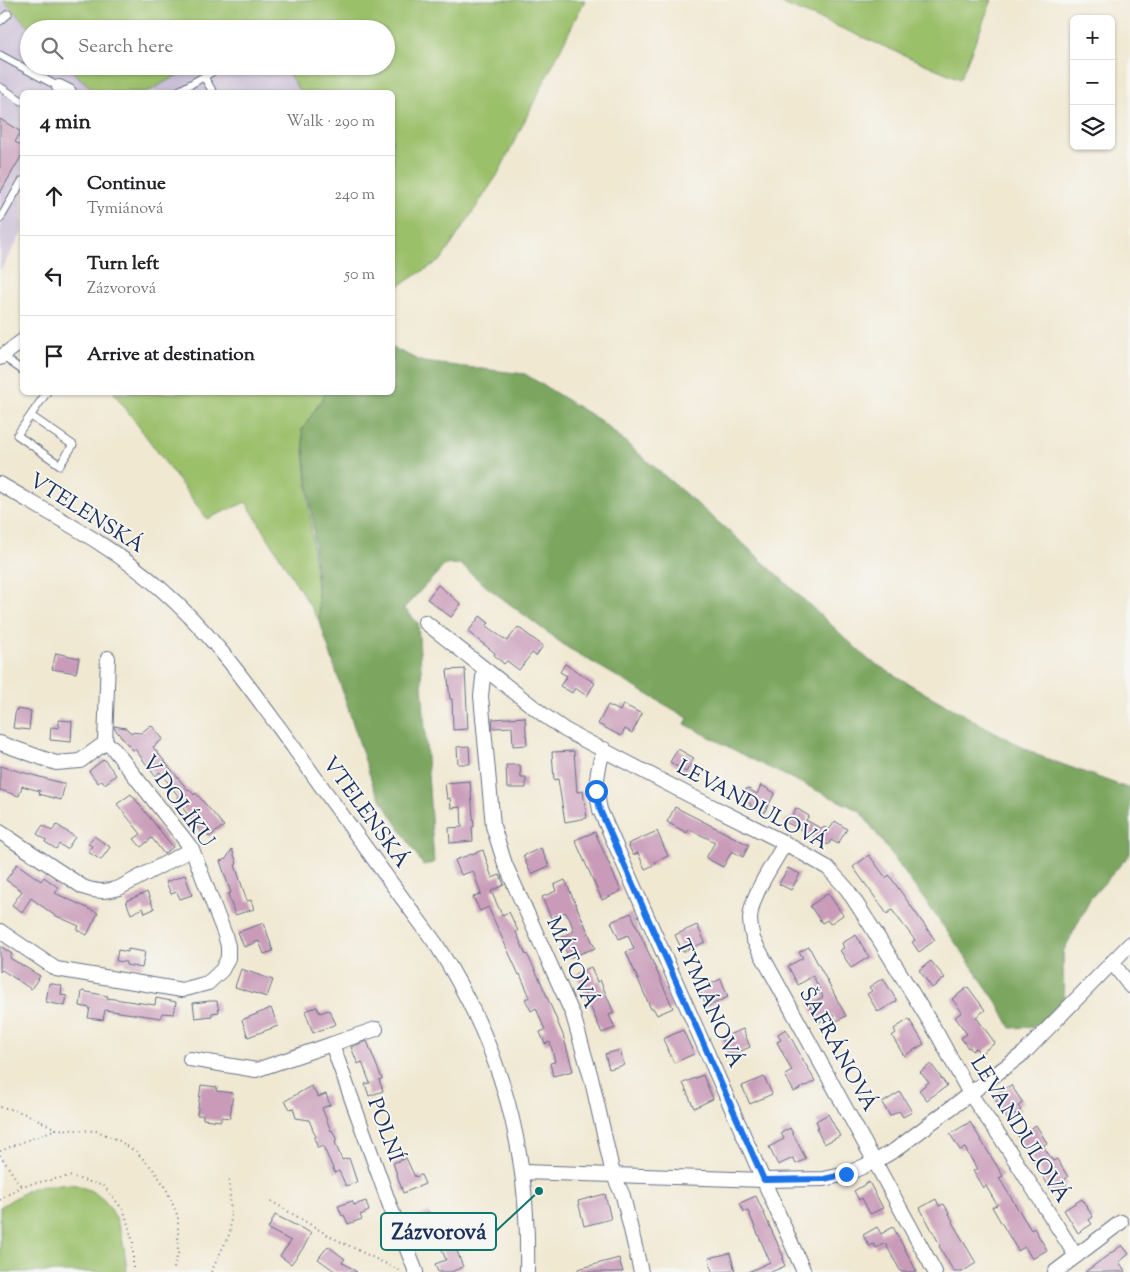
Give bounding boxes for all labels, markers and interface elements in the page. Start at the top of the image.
map controls [1070,15,1115,150]
button: + [1070,15,1115,60]
search box [20,20,395,75]
icon: search [38,34,66,62]
text: Search here [78,34,173,61]
button: − [1070,60,1115,105]
button: layers [1070,105,1115,150]
text: 4 min [40,108,91,138]
text: Walk · 290 m [286,111,375,134]
text: Continue [87,171,166,198]
icon: ahead [40,182,68,210]
text: 240 m [334,184,375,207]
text: Tymiánová [87,198,163,221]
text: Turn left [87,251,159,278]
icon: left [40,262,68,290]
text: 50 m [344,264,375,287]
text: Zázvorová [87,278,156,301]
icon: arrive [40,342,68,370]
text: Arrive at destination [87,342,255,369]
street label: VTELENSKÁ [22,466,150,562]
street label: V DOLÍKU [133,750,221,854]
street label: VTELENSKÁ [314,751,416,875]
street label: LEVANDULOVÁ [671,753,833,859]
route start [585,780,608,803]
street label: MÁTOVÁ [537,912,605,1014]
street label: TYMIÁNOVÁ [666,935,750,1073]
street label: ŠAFRÁNOVÁ [790,982,884,1118]
street label: LEVANDULOVÁ [962,1051,1076,1209]
street label: POLNÍ [359,1094,409,1166]
route end [835,1163,858,1186]
callout: Zázvorová [381,1213,496,1250]
text: Zázvorová [391,1218,487,1250]

